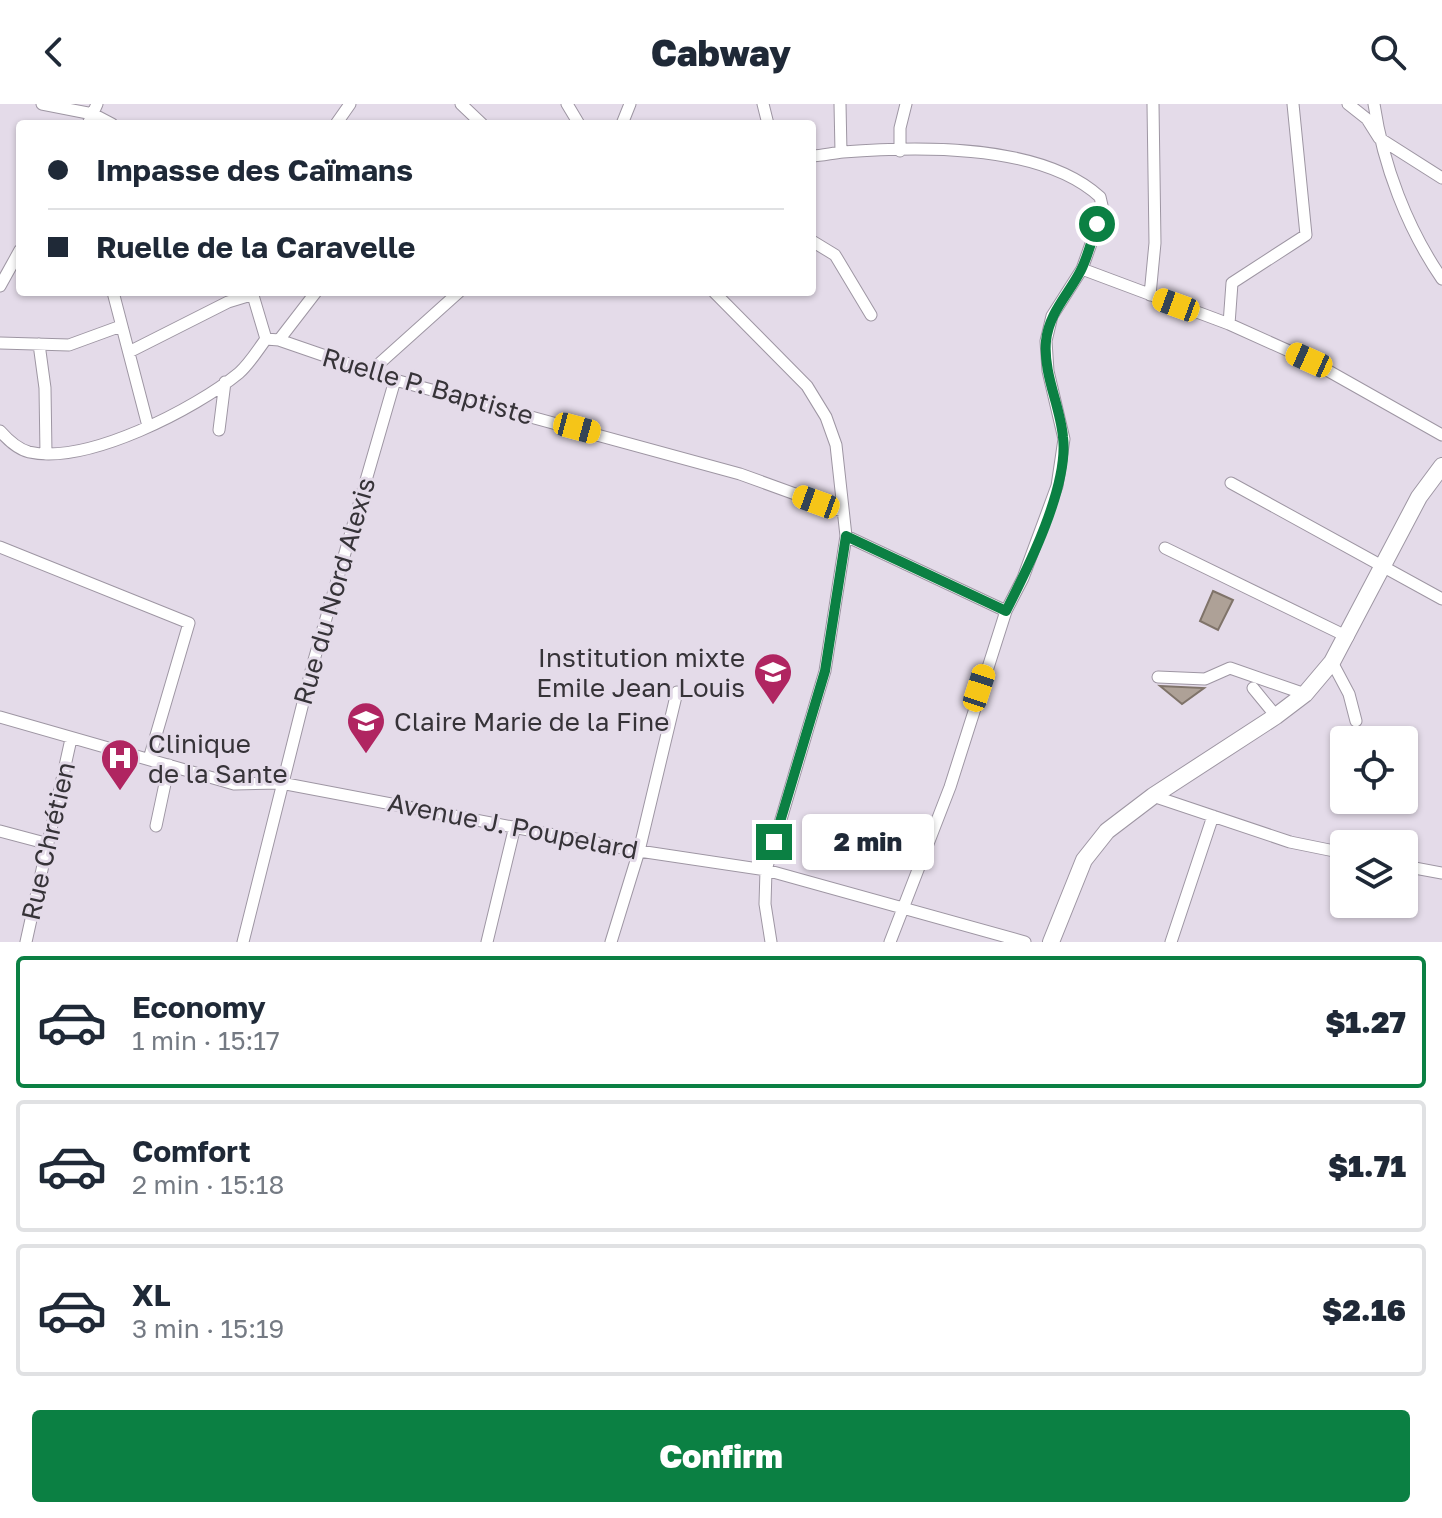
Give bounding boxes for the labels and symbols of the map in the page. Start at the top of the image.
route start [1079,206,1115,242]
car [1149,286,1203,324]
car [1282,339,1336,381]
street label: Ruelle P. Baptiste [319,341,537,431]
car [551,410,603,446]
street label: Rue du Nord Alexis [287,474,381,708]
car [789,483,843,521]
place label: Institution mixte Emile Jean Louis [536,642,745,703]
school or university icon: Institution mixte Emile Jean Louis [752,651,794,706]
car [960,661,998,715]
school or university icon: Claire Marie de la Fine [345,700,387,755]
place label: Claire Marie de la Fine [394,706,669,737]
place label: Clinique de la Sante [148,728,288,789]
hospital icon: Clinique de la Sante [99,737,141,792]
street label: Rue Chrétien [15,759,81,923]
street label: Avenue J. Poupelard [385,787,641,865]
callout: 2 min [802,814,934,870]
route end [756,824,792,860]

